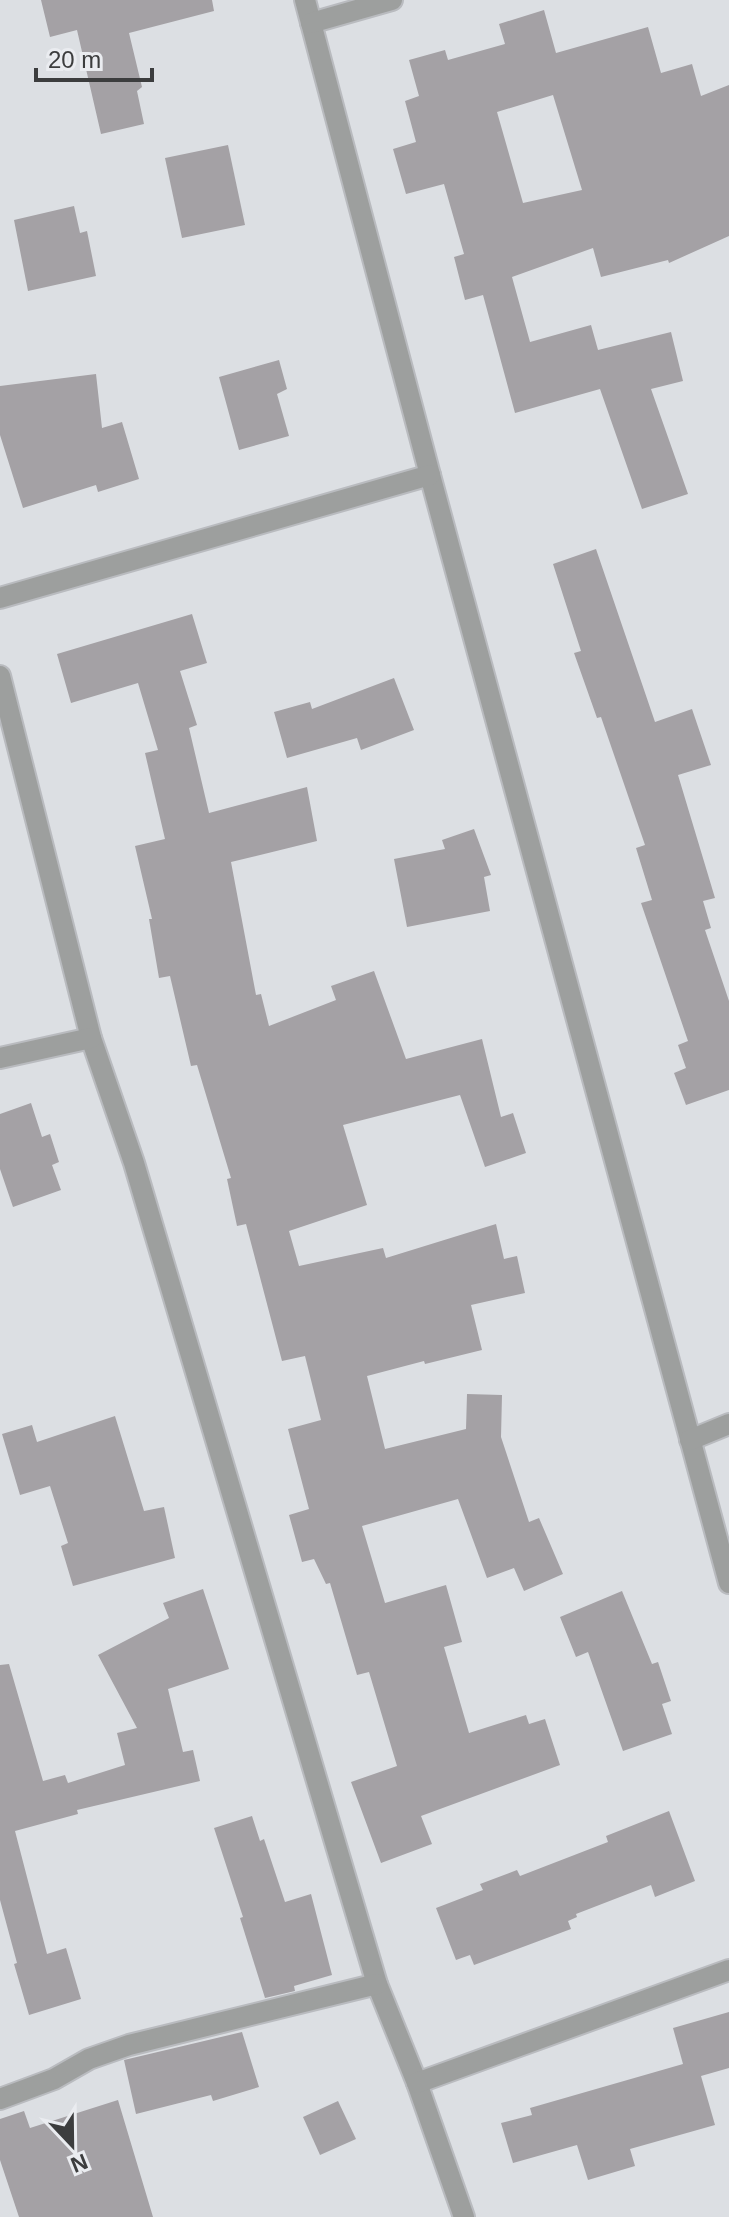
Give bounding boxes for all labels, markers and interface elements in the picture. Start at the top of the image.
scale bar [36,32,152,82]
text: 20 m [48,46,101,73]
north arrow [32,2105,112,2185]
text: N [67,2149,91,2178]

